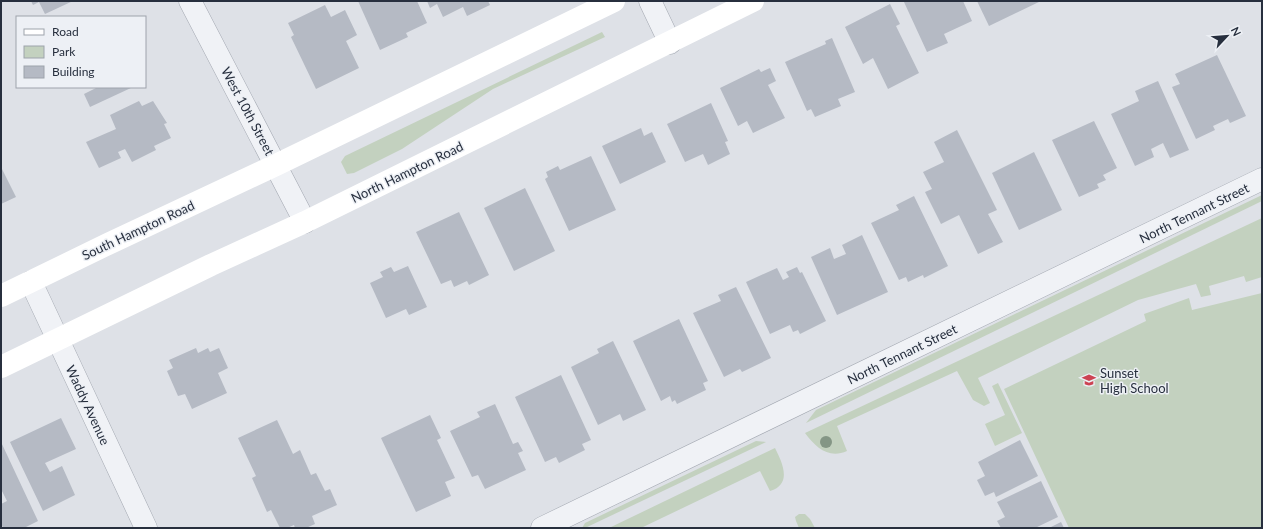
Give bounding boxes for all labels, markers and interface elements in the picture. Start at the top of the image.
legend [16,16,146,88]
north arrow [1207,16,1247,56]
text: Road [52,24,79,39]
text: N [1229,25,1244,38]
text: Park [52,44,76,59]
text: Building [52,64,95,79]
street label: West 10th Street [218,64,278,158]
street label: North Hampton Road [348,138,466,206]
street label: North Tennant Street [1137,179,1252,246]
street label: South Hampton Road [79,197,197,263]
street label: North Tennant Street [845,320,960,387]
street label: Waddy Avenue [63,363,113,448]
place label: Sunset High School [1100,365,1169,396]
school or university icon: Sunset High School [1081,372,1097,388]

